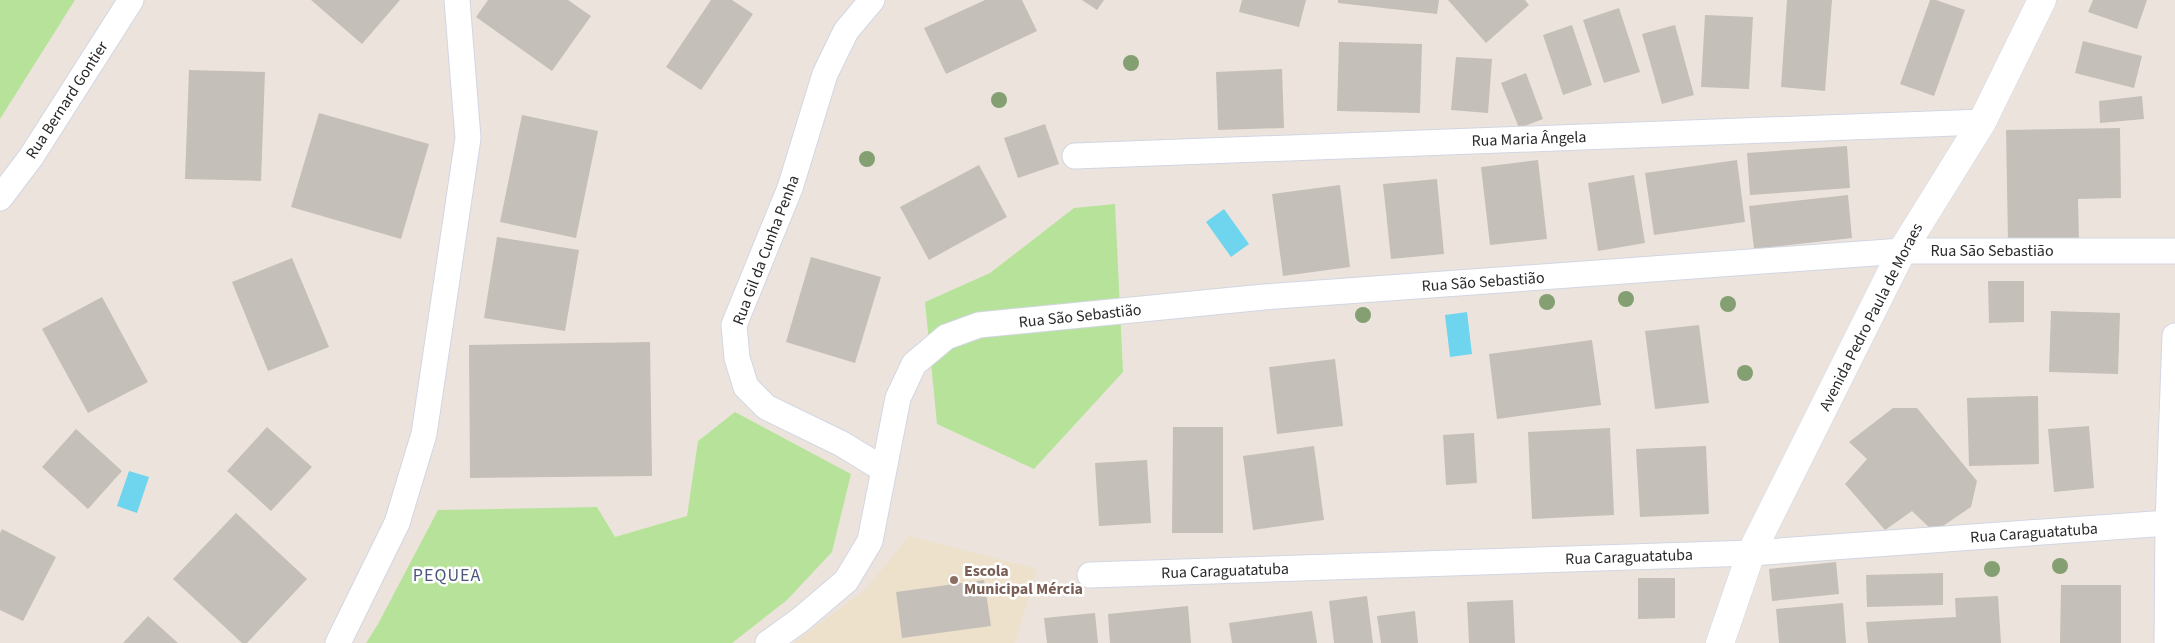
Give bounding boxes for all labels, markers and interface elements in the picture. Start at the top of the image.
street label: Rua Bernard Gontier [21,36,114,163]
street label: Rua Maria Ângela [1471,126,1587,152]
street label: Rua Gil da Cunha Penha [727,172,805,328]
street label: Avenida Pedro Paula de Moraes [1814,219,1928,415]
street label: Rua São Sebastião [1930,240,2054,262]
street label: Rua São Sebastião [1421,267,1545,297]
street label: Rua São Sebastião [1018,299,1142,333]
street label: Rua Caraguatatuba [1969,518,2099,548]
street label: Rua Caraguatatuba [1565,544,1693,570]
street label: Rua Caraguatatuba [1161,558,1289,584]
place label: Escola Municipal Mércia [964,560,1083,600]
district label: PEQUEA [413,563,481,588]
marker: Escola Municipal Mércia [948,574,960,586]

